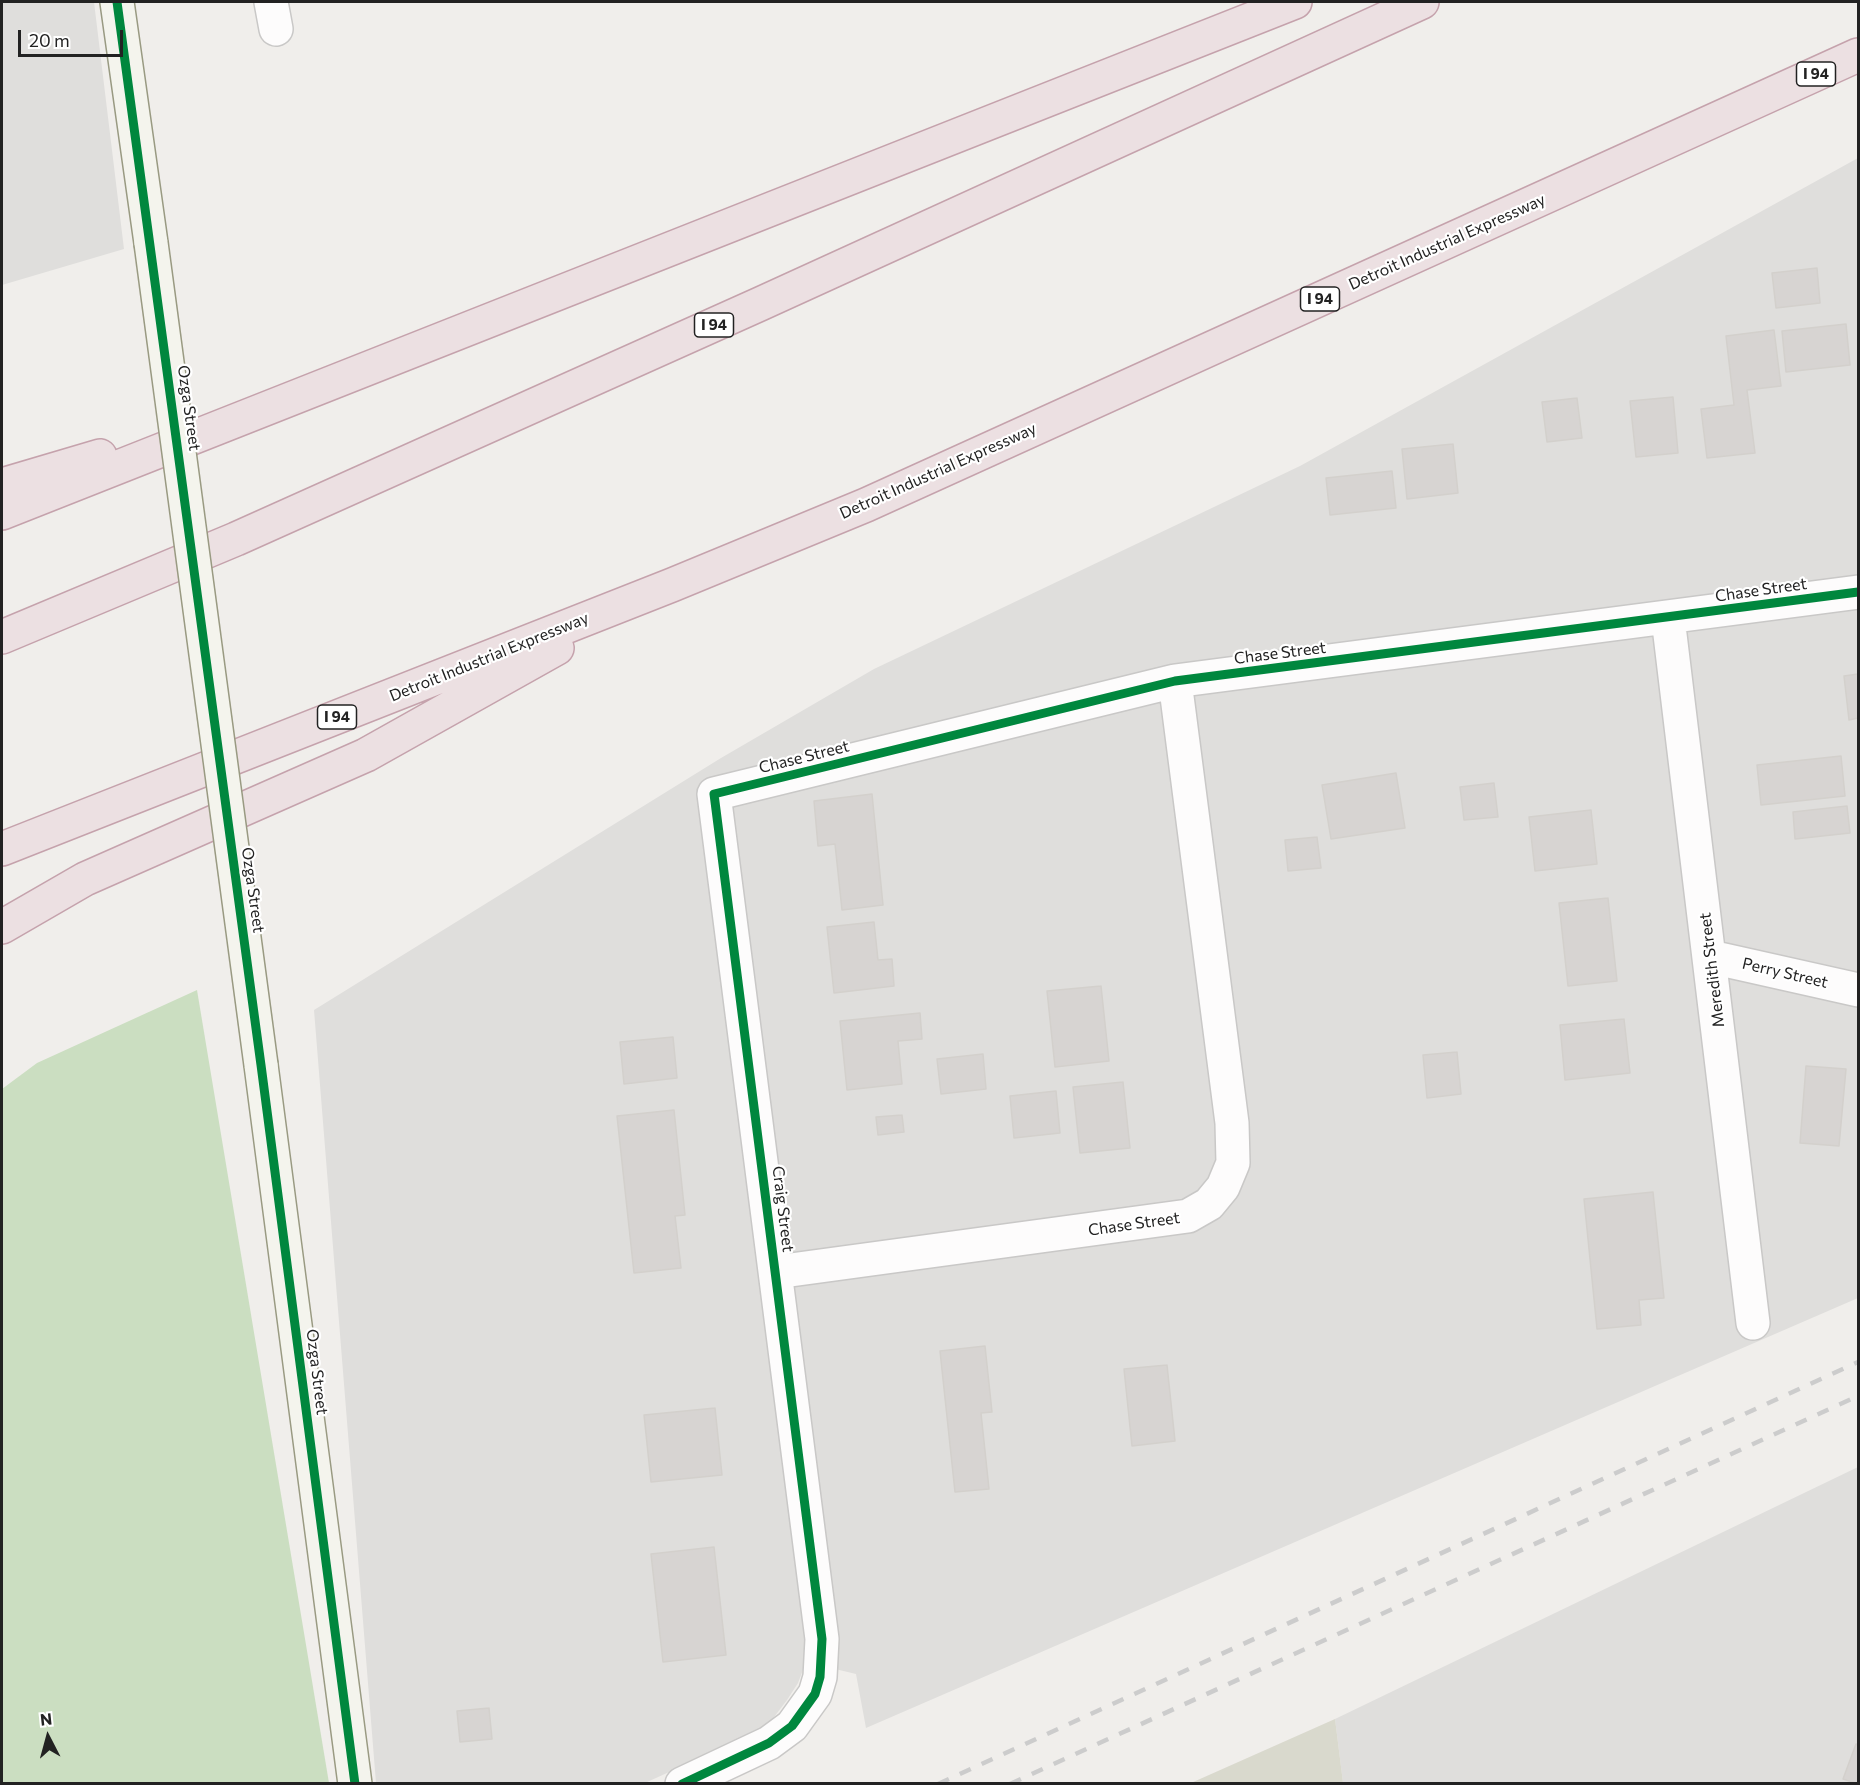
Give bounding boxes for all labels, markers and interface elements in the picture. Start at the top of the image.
scale bar [21,18,126,56]
text: 20 m [29,29,70,51]
road number: I 94 [1796,62,1836,86]
street label: Detroit Industrial Expressway [1346,190,1548,294]
road number: I 94 [1300,287,1340,311]
road number: I 94 [694,313,734,337]
street label: Ozga Street [173,364,205,452]
street label: Detroit Industrial Expressway [837,419,1039,523]
street label: Chase Street [1714,574,1808,606]
street label: Detroit Industrial Expressway [387,608,591,706]
street label: Chase Street [1233,638,1327,668]
road number: I 94 [318,705,356,729]
street label: Chase Street [757,736,851,778]
street label: Ozga Street [237,846,269,934]
street label: Meredith Street [1695,911,1729,1029]
street label: Perry Street [1740,954,1830,992]
street label: Craig Street [768,1165,798,1253]
street label: Chase Street [1087,1208,1181,1240]
street label: Ozga Street [302,1328,332,1416]
north arrow [18,1707,78,1767]
text: N [39,1709,53,1729]

